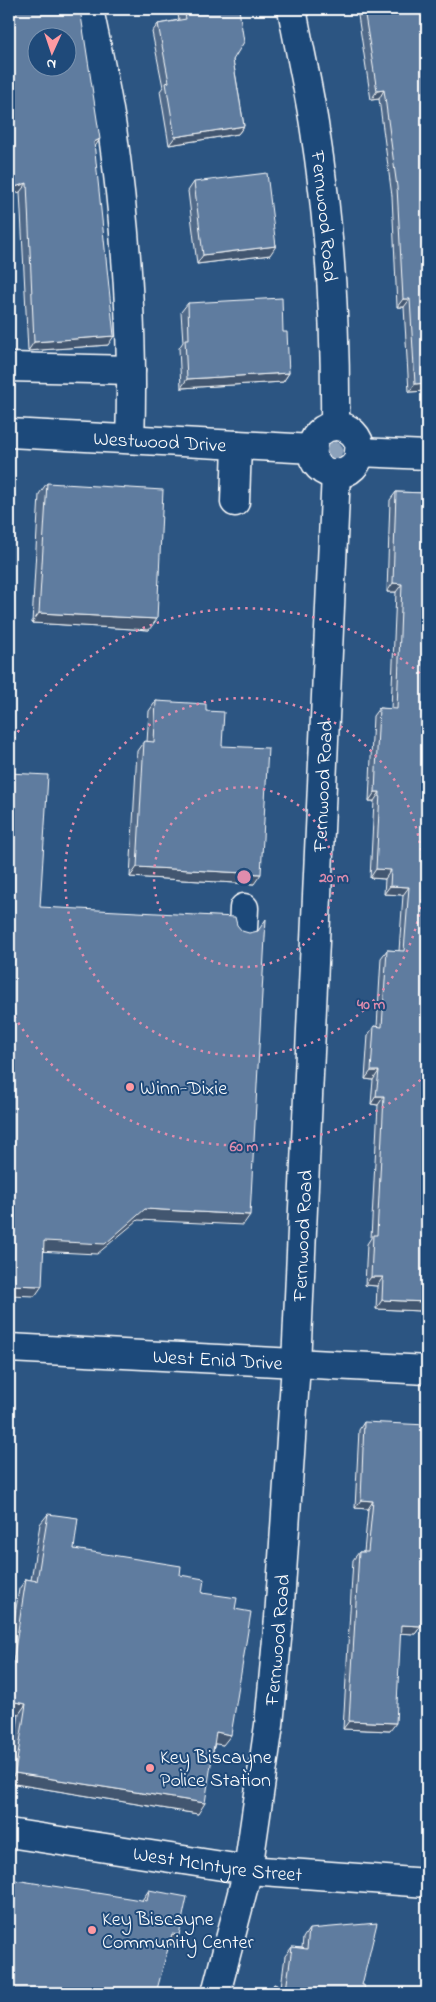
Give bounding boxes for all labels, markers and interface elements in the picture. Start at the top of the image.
north arrow [28,28,78,78]
text: N [46,53,57,74]
street label: Fernwood Road [301,148,343,283]
street label: Westwood Drive [92,425,227,461]
street label: Fernwood Road [307,720,342,854]
text: 20 m [318,867,349,889]
centre of rings [235,868,253,886]
text: 40 m [356,994,385,1016]
place label: Winn-Dixie [140,1075,227,1104]
marker: Winn-Dixie [124,1081,136,1093]
text: 60 m [229,1136,259,1158]
street label: Fernwood Road [287,1170,322,1303]
street label: West Enid Drive [152,1344,283,1379]
street label: Fernwood Road [259,1574,299,1708]
place label: Key Biscayne Police Station [160,1744,272,1796]
marker: Key Biscayne Police Station [144,1762,156,1774]
street label: West McIntyre Street [131,1840,303,1891]
place label: Key Biscayne Community Center [102,1906,255,1958]
marker: Key Biscayne Community Center [86,1924,98,1936]

